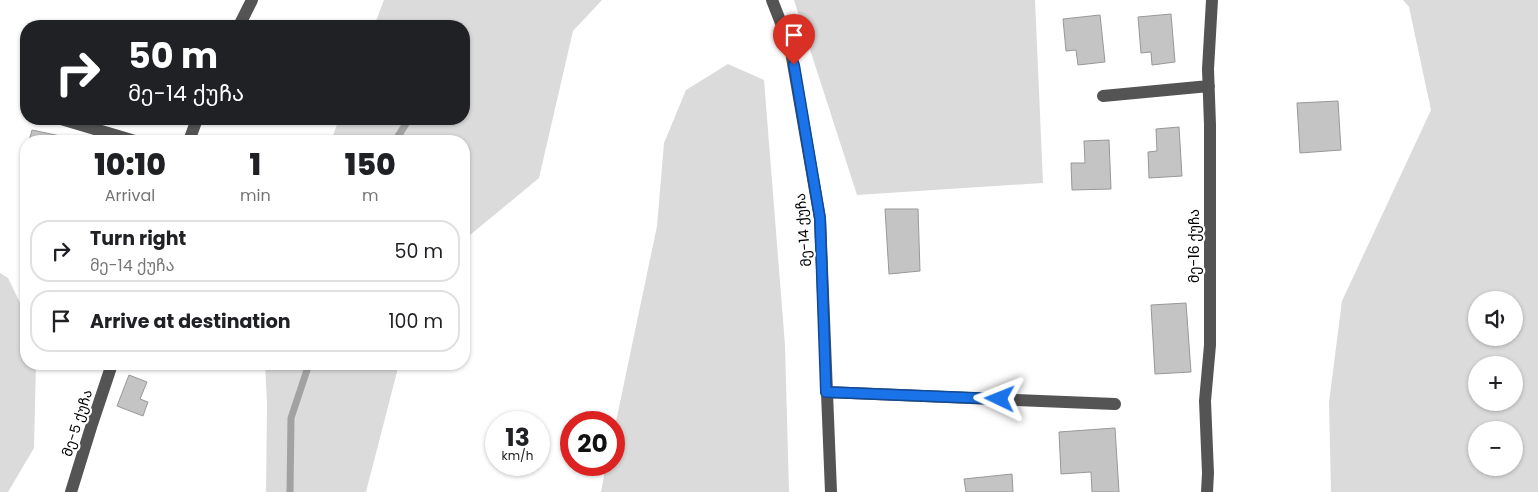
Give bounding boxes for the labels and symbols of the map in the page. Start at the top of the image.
pin [773,14,815,65]
street label: მე-14 ქუჩა [790,192,816,268]
street label: მე-16 ქუჩა [1184,209,1204,283]
position arrow [973,372,1025,424]
street label: მე-5 ქუჩა [57,387,97,459]
speed limit sign: 20 [560,411,625,476]

